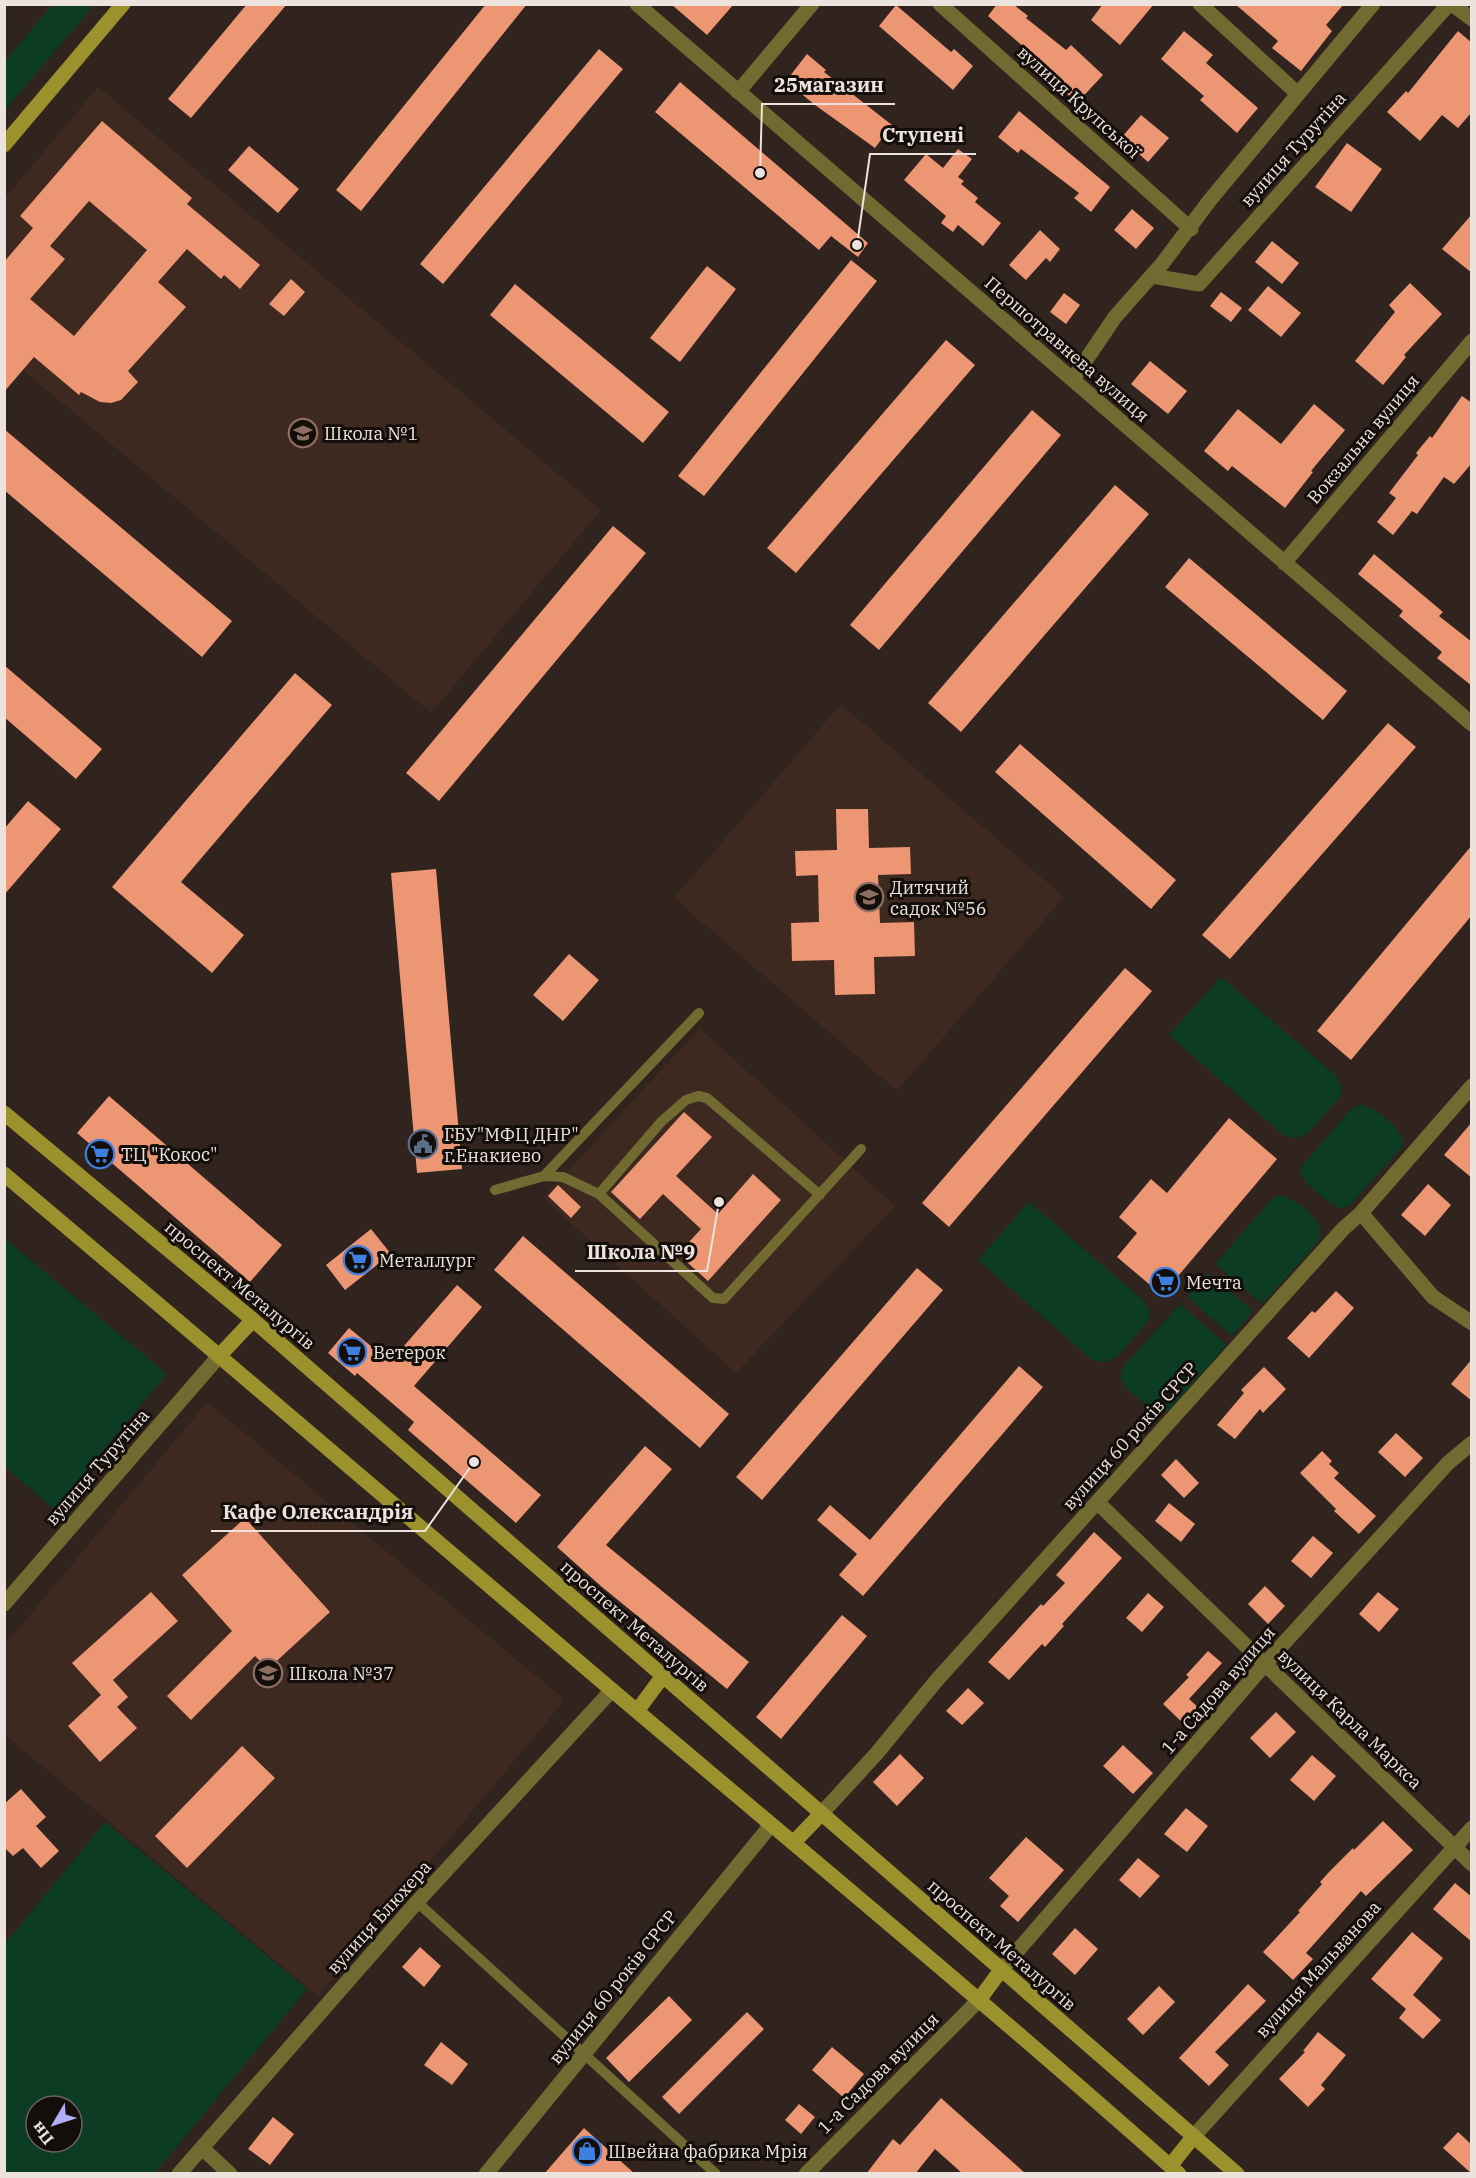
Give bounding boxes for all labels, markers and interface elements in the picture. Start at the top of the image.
street label: вулиця Крупської [1013,41,1146,164]
callout: 25магазин [762,66,895,104]
text: 25магазин [774,71,884,98]
street label: вулиця Турутіна [1235,87,1351,211]
callout: Ступені [870,116,976,154]
text: Ступені [882,121,964,148]
street label: Першотравнева вулиця [980,271,1154,427]
street label: Вокзальна вулиця [1302,370,1424,508]
school or university icon: Школа №1 [287,417,319,449]
place label: Школа №1 [324,422,418,445]
place label: Дитячий садок №56 [890,876,986,920]
school or university icon: Дитячий садок №56 [853,881,885,913]
place label: ГБУ"МФЦ ДНР" г.Енакиево [444,1123,579,1167]
public building icon: ГБУ"МФЦ ДНР" г.Енакиево [407,1128,439,1160]
supermarket icon: ТЦ "Кокос" [84,1138,116,1170]
place label: ТЦ "Кокос" [121,1143,218,1166]
street label: проспект Металургів [160,1215,320,1355]
callout: Школа №9 [575,1233,707,1271]
text: Школа №9 [587,1238,695,1265]
supermarket icon: Металлург [342,1244,374,1276]
place label: Металлург [379,1249,475,1272]
supermarket icon: Мечта [1149,1266,1181,1298]
place label: Мечта [1186,1271,1242,1294]
supermarket icon: Ветерок [336,1336,368,1368]
place label: Ветерок [373,1341,446,1364]
street label: вулиця 60 років СРСР [1057,1357,1203,1515]
street label: вулиця Турутіна [40,1404,154,1530]
callout: Кафе Олександрія [211,1493,425,1531]
text: Кафе Олександрія [223,1498,413,1525]
street label: проспект Металургів [556,1555,714,1697]
street label: 1-а Садова вулиця [1156,1621,1280,1759]
street label: вулиця Карла Маркса [1273,1644,1427,1794]
school or university icon: Школа №37 [252,1657,284,1689]
place label: Школа №37 [289,1662,394,1685]
street label: вулиця Блюхера [322,1855,436,1979]
street label: проспект Металургів [923,1874,1081,2016]
street label: вулиця Мальванова [1250,1896,1386,2042]
street label: вулиця 60 років СРСР [544,1905,682,2069]
street label: 1-а Садова вулиця [812,2007,944,2139]
north arrow [24,2094,84,2154]
text: Пн [27,2118,58,2149]
shop icon: Швейна фабрика Мрія [571,2135,603,2167]
place label: Швейна фабрика Мрія [608,2140,808,2163]

